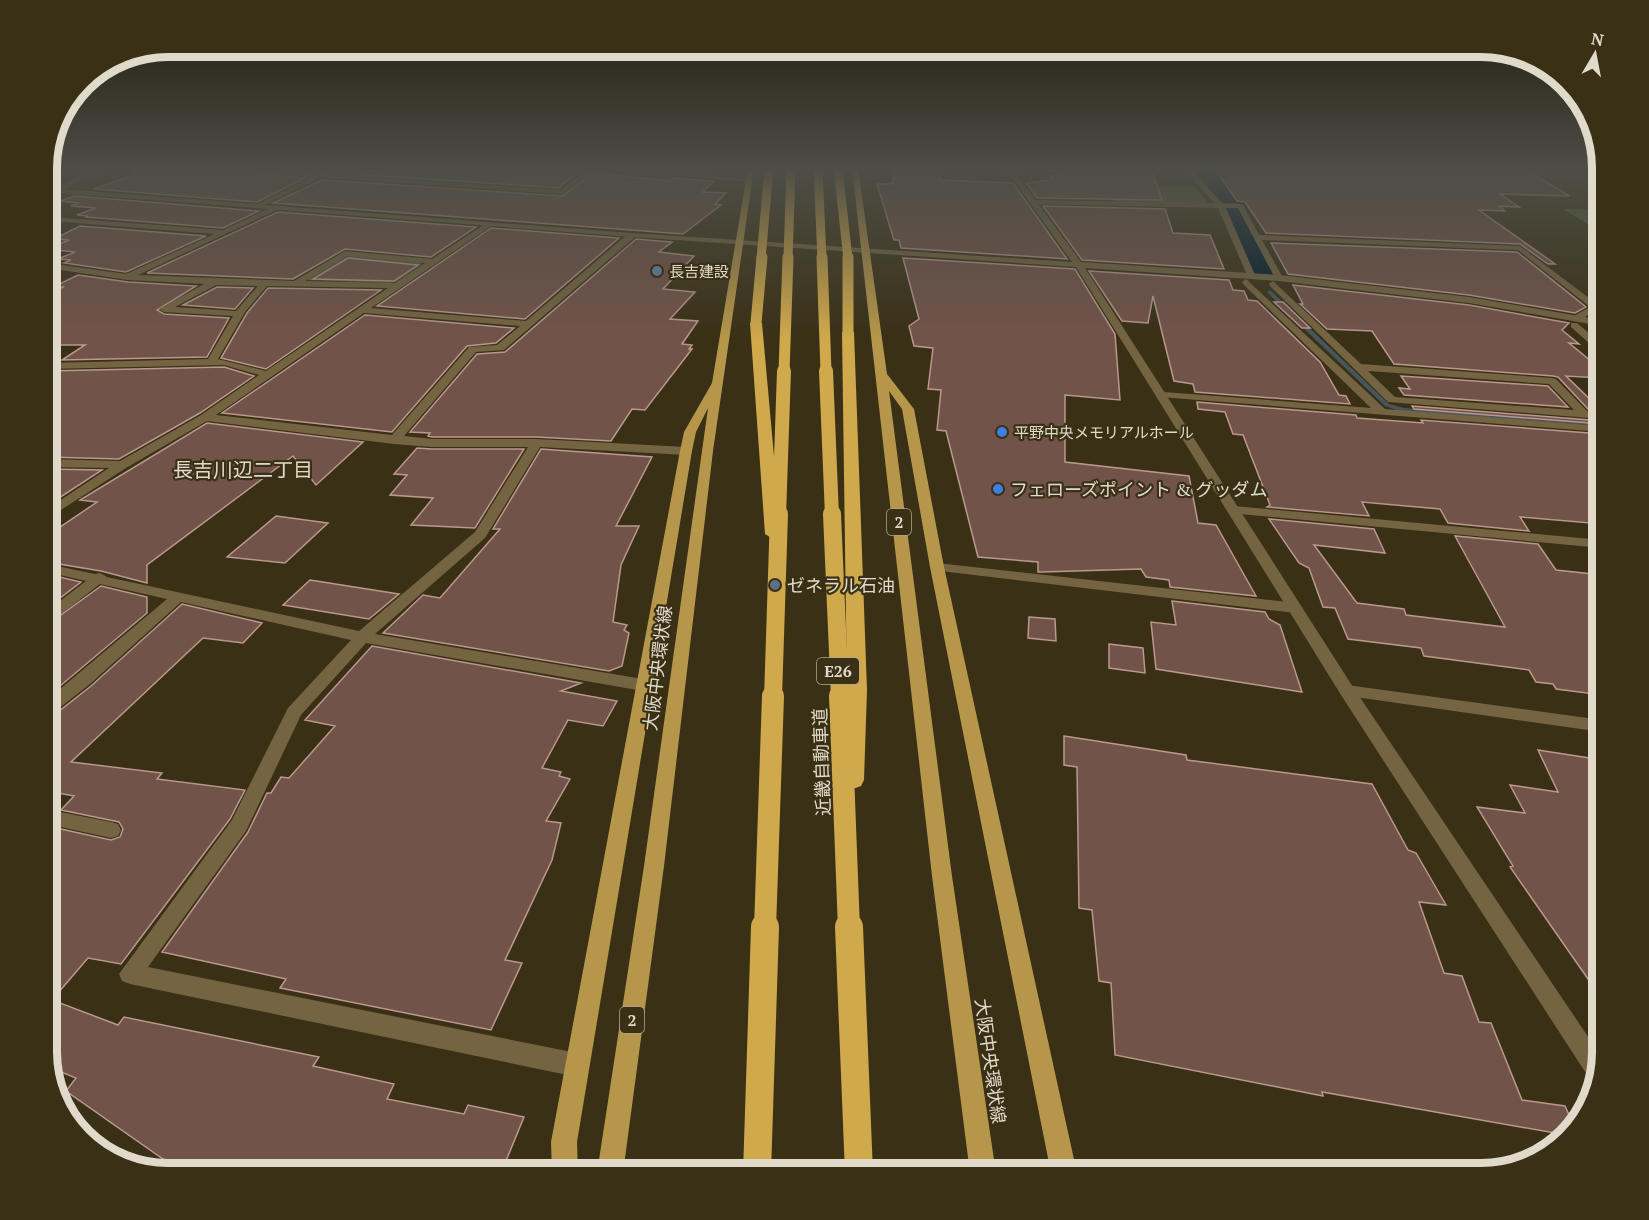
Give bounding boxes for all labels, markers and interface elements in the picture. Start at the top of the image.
north arrow [1565,24,1625,84]
text: N [1590,27,1605,51]
place label: 長吉建設 [669,261,729,281]
marker: 長吉建設 [650,264,664,278]
place label: 平野中央メモリアルホール [1014,422,1194,442]
marker: 平野中央メモリアルホール [995,425,1009,439]
district label: 長吉川辺二丁目 [173,456,313,483]
place label: フェローズポイント & グッダム [1010,477,1268,501]
marker: フェローズポイント & グッダム [991,482,1005,496]
road number: 2 [887,509,911,535]
place label: ゼネラル石油 [787,573,895,597]
marker: ゼネラル石油 [768,578,782,592]
street label: 大阪中央環状線 [637,604,677,732]
road number: E26 [817,658,859,684]
street label: 近畿自動車道 [807,708,835,816]
street label: 大阪中央環状線 [970,997,1012,1125]
road number: 2 [620,1007,644,1033]

